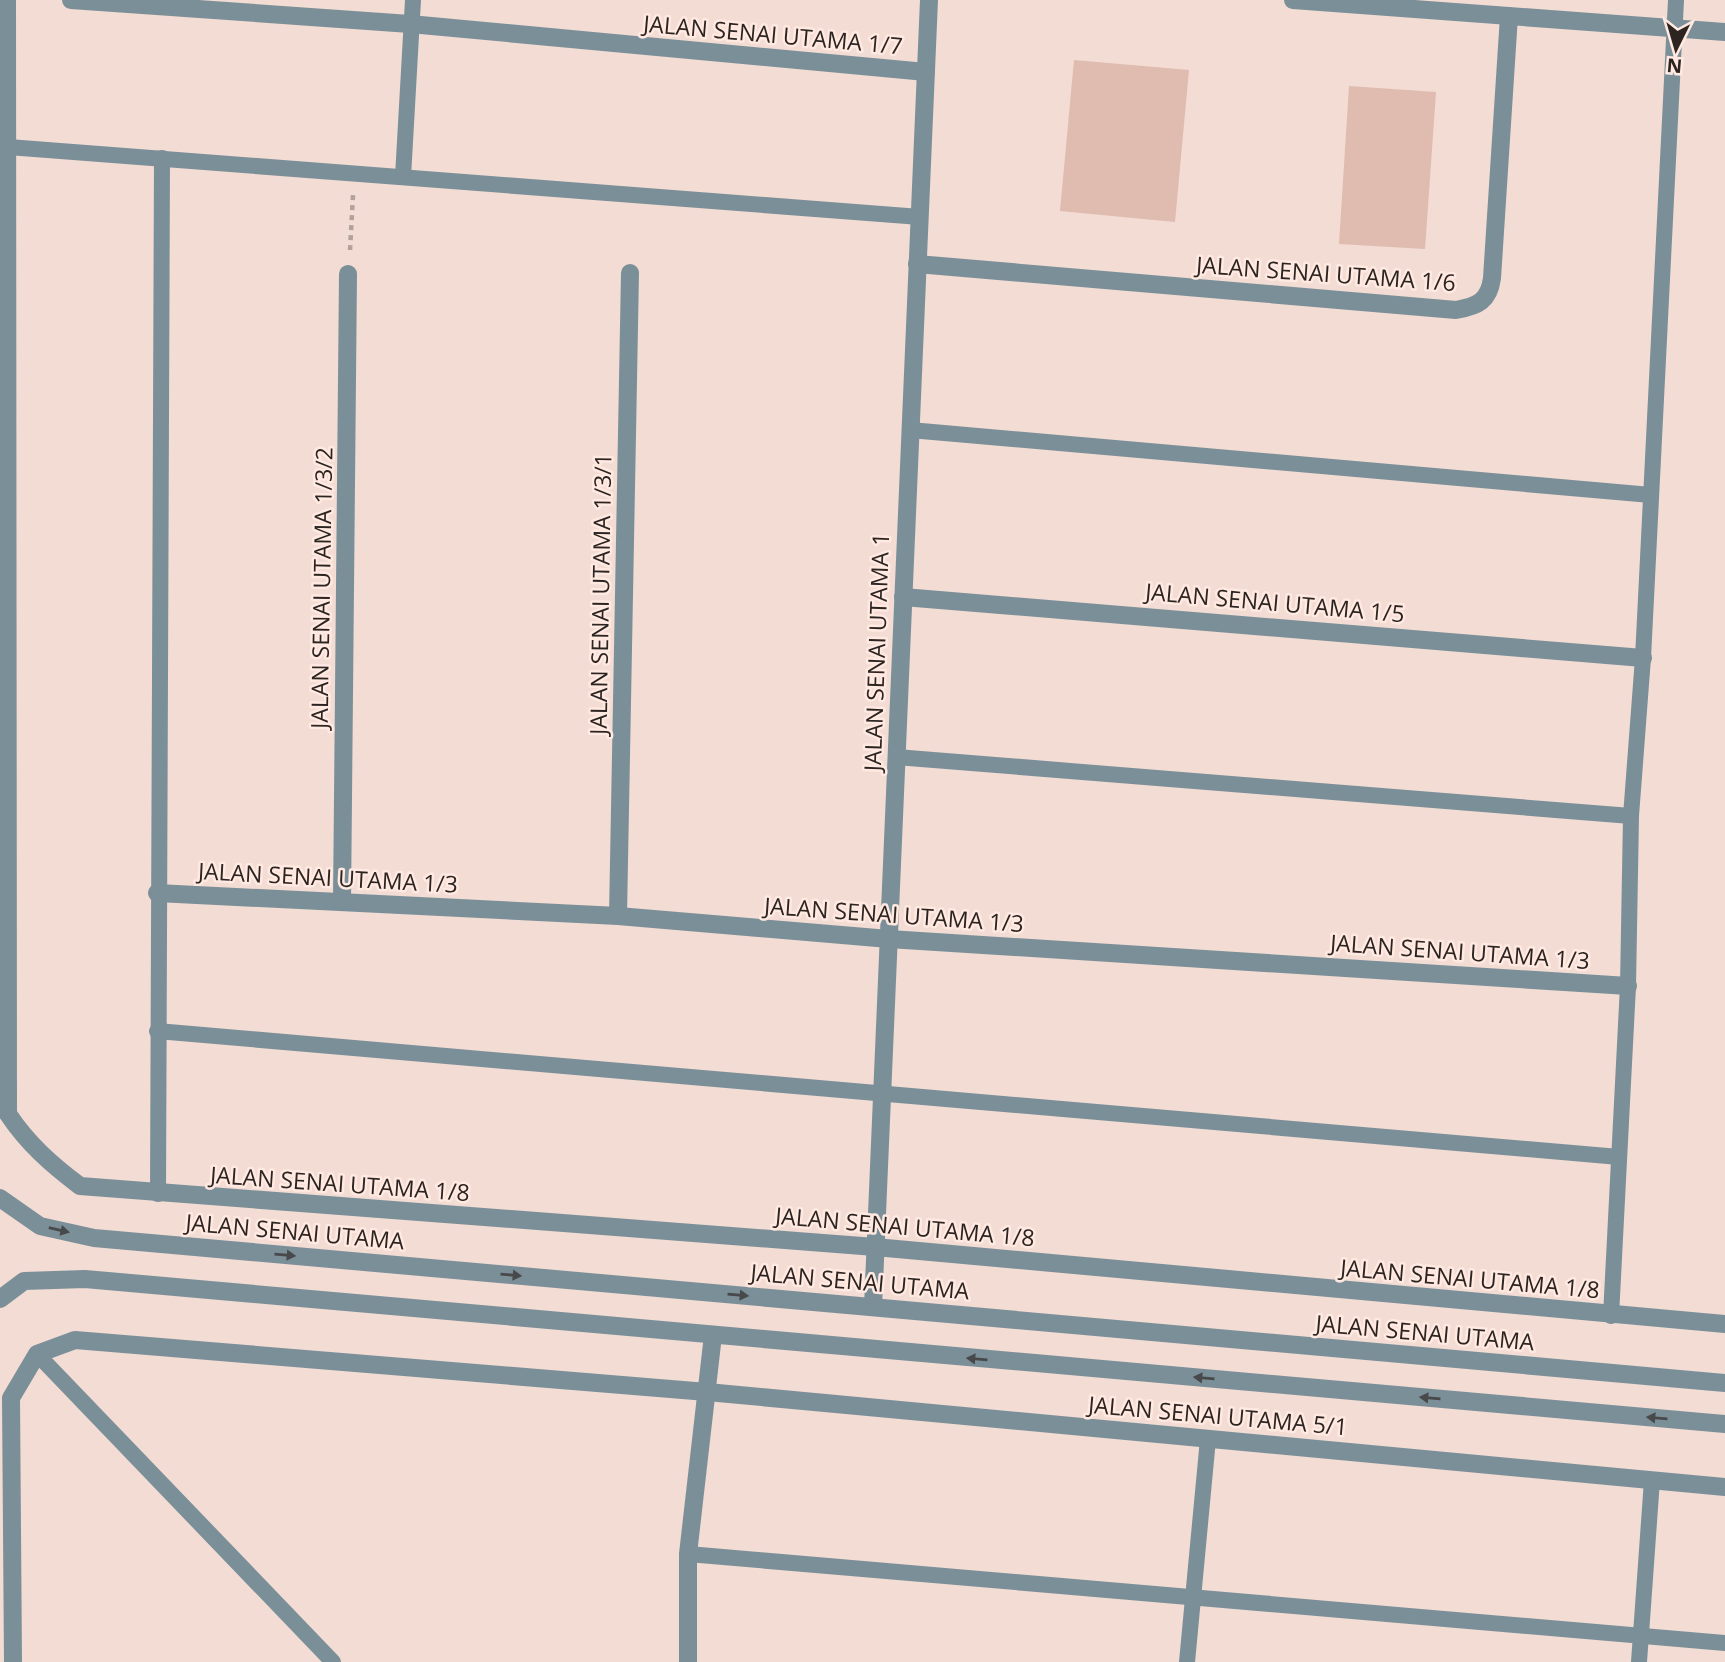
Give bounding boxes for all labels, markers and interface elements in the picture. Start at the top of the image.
street label: JALAN SENAI UTAMA 1/7 [640,7,904,61]
north arrow [1641,14,1711,84]
text: N [1666,52,1683,80]
street label: JALAN SENAI UTAMA 1/6 [1193,248,1457,298]
street label: JALAN SENAI UTAMA 1/3/2 [303,447,339,731]
street label: JALAN SENAI UTAMA 1/3/1 [582,453,618,737]
street label: JALAN SENAI UTAMA 1 [856,532,896,774]
street label: JALAN SENAI UTAMA 1/5 [1142,575,1406,629]
street label: JALAN SENAI UTAMA 1/3 [195,854,459,900]
street label: JALAN SENAI UTAMA 1/3 [761,889,1025,939]
street label: JALAN SENAI UTAMA 1/3 [1327,926,1591,976]
street label: JALAN SENAI UTAMA 1/8 [207,1158,471,1208]
street label: JALAN SENAI UTAMA 1/8 [772,1199,1036,1253]
street label: JALAN SENAI UTAMA [182,1205,406,1257]
one-way arrow [48,1225,70,1236]
one-way arrow [274,1250,296,1261]
street label: JALAN SENAI UTAMA 1/8 [1337,1251,1601,1305]
street label: JALAN SENAI UTAMA [747,1255,971,1307]
one-way arrow [501,1270,523,1281]
one-way arrow [727,1290,749,1301]
street label: JALAN SENAI UTAMA [1312,1306,1536,1358]
one-way arrow [966,1353,988,1364]
one-way arrow [1193,1372,1215,1383]
street label: JALAN SENAI UTAMA 5/1 [1085,1388,1349,1442]
one-way arrow [1419,1392,1441,1403]
one-way arrow [1646,1412,1668,1423]

